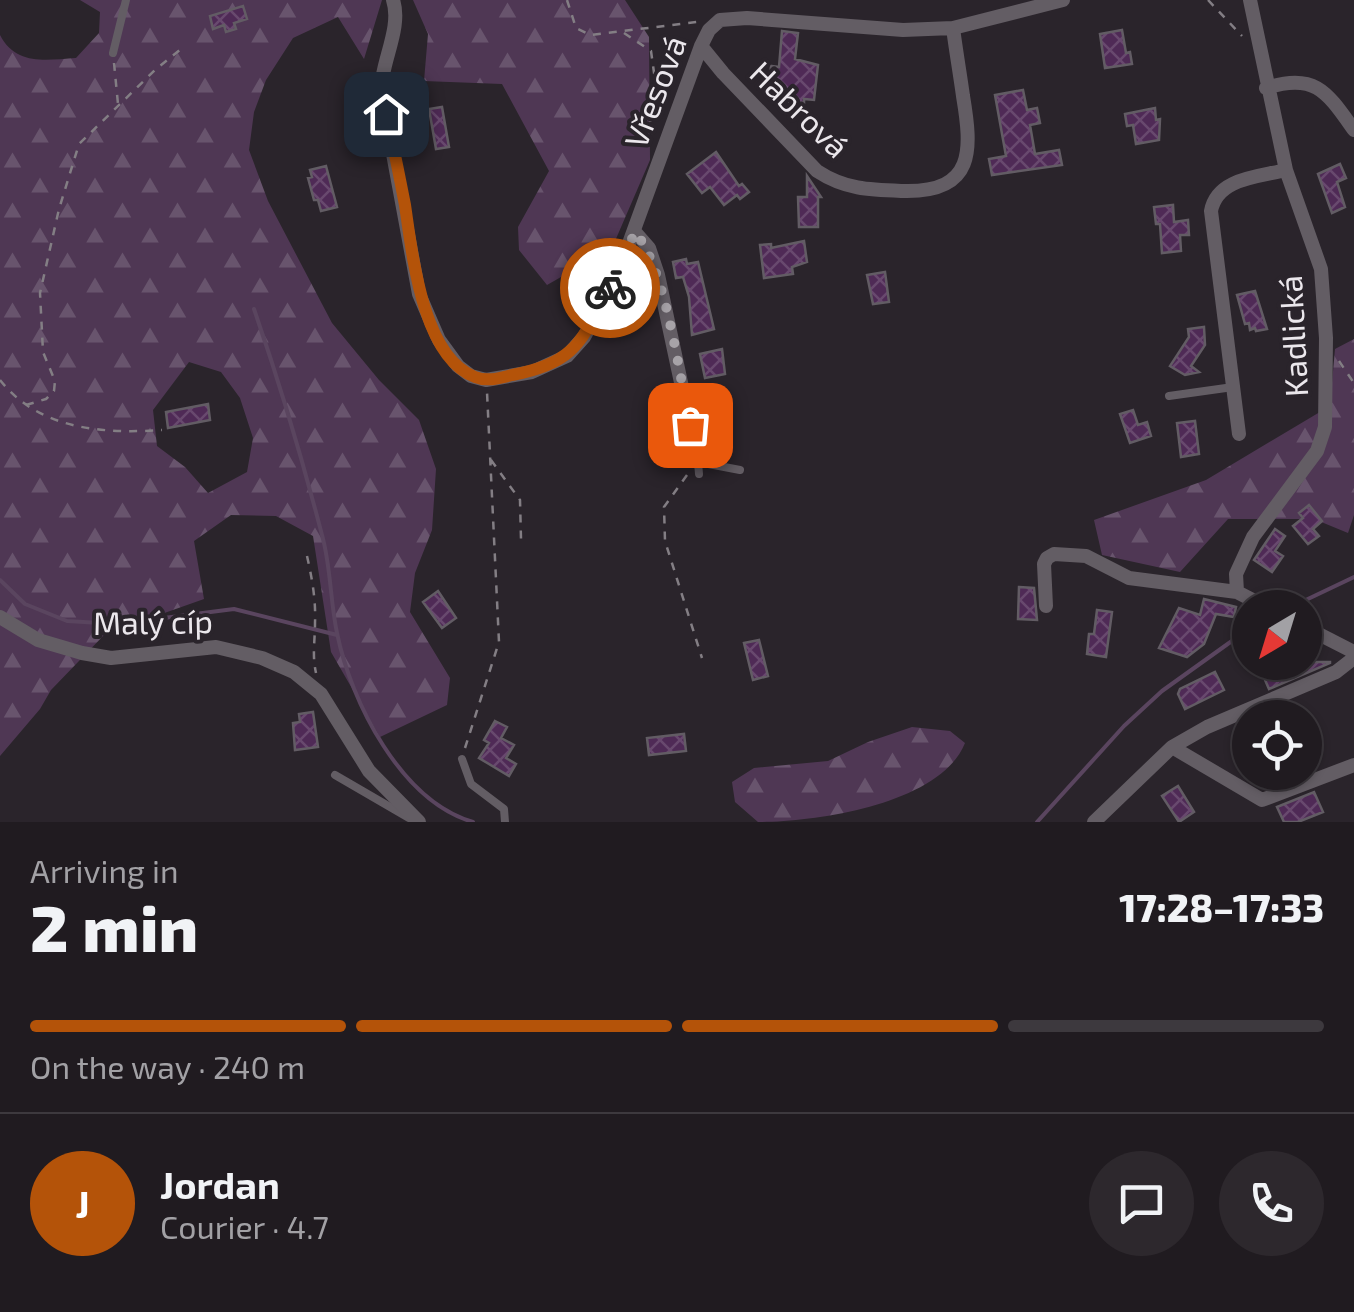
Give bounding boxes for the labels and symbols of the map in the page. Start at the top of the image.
street label: Vřesová [615,30,693,153]
street label: Habrová [743,53,857,165]
pin [344,72,429,157]
courier [560,238,660,338]
street label: Kadlická [1270,274,1314,398]
pin [648,383,733,468]
north arrow [1232,590,1322,680]
street label: Malý cíp [93,601,213,641]

